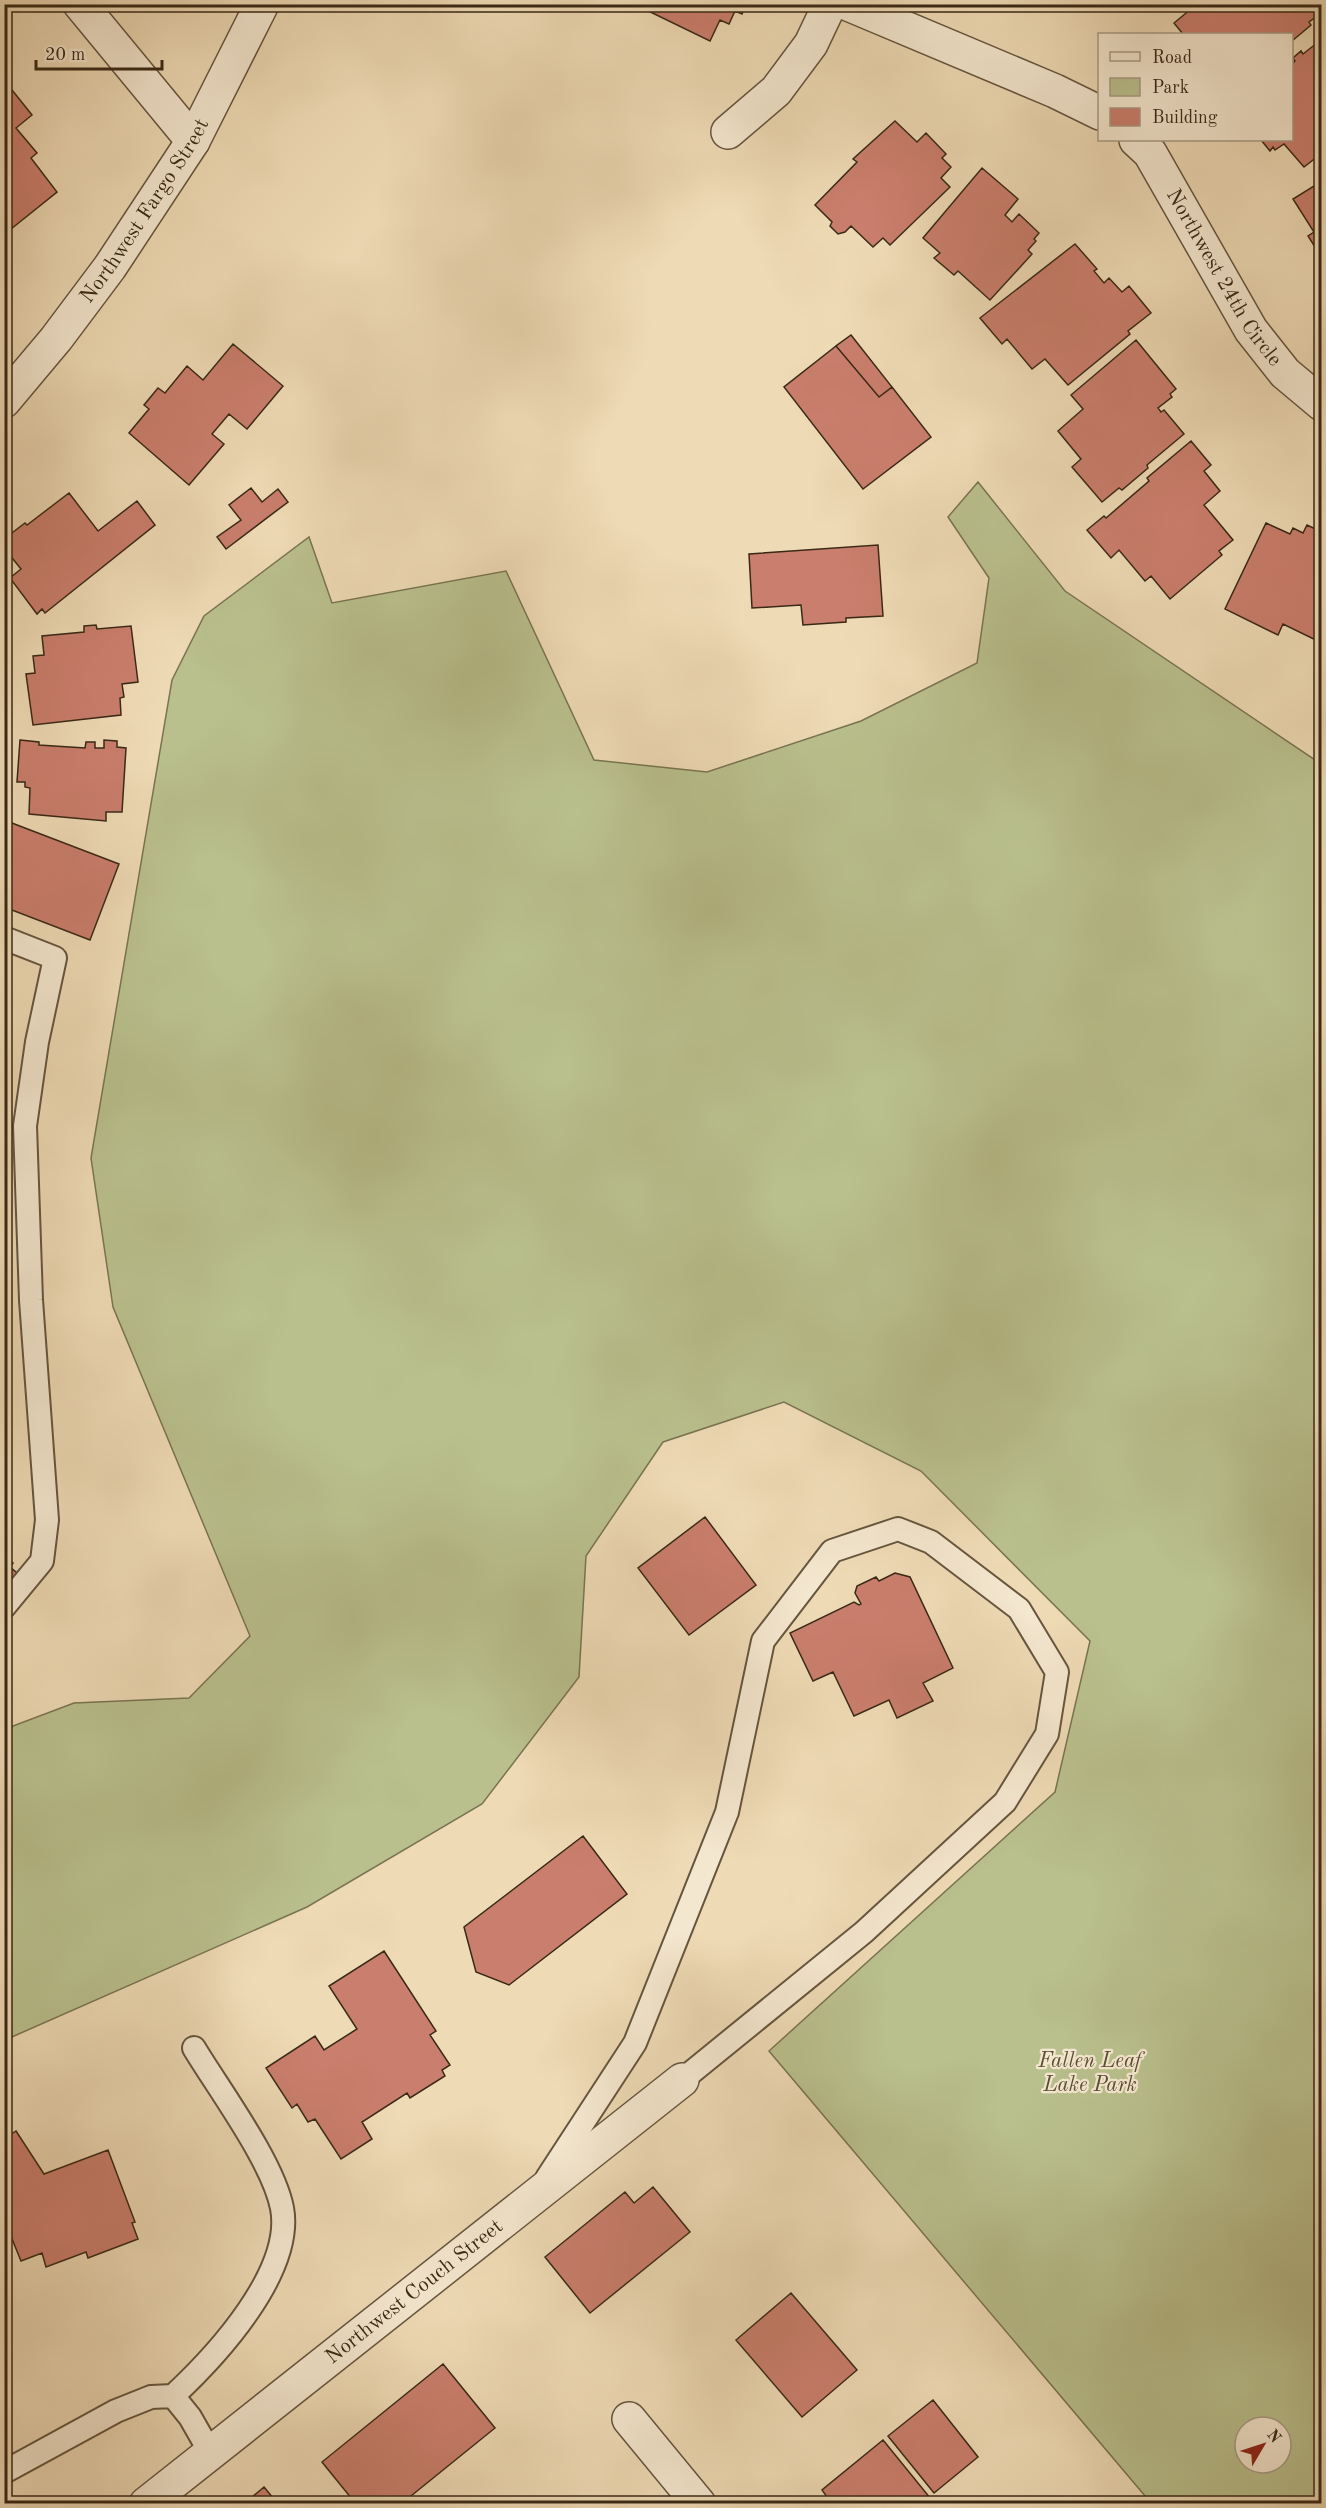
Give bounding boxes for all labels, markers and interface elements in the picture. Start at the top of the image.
scale bar [36,33,162,71]
legend [1098,33,1293,141]
text: 20 m [45,46,85,64]
text: Road [1152,49,1192,67]
text: Park [1152,79,1189,97]
text: Building [1152,109,1218,127]
street label: Northwest Fargo Street [76,115,213,307]
street label: Northwest 24th Circle [1162,185,1286,370]
park label: Fallen Leaf Lake Park [1037,2051,1145,2096]
street label: Northwest Couch Street [322,2216,507,2368]
north arrow [1233,2415,1293,2475]
text: N [1263,2427,1284,2447]

